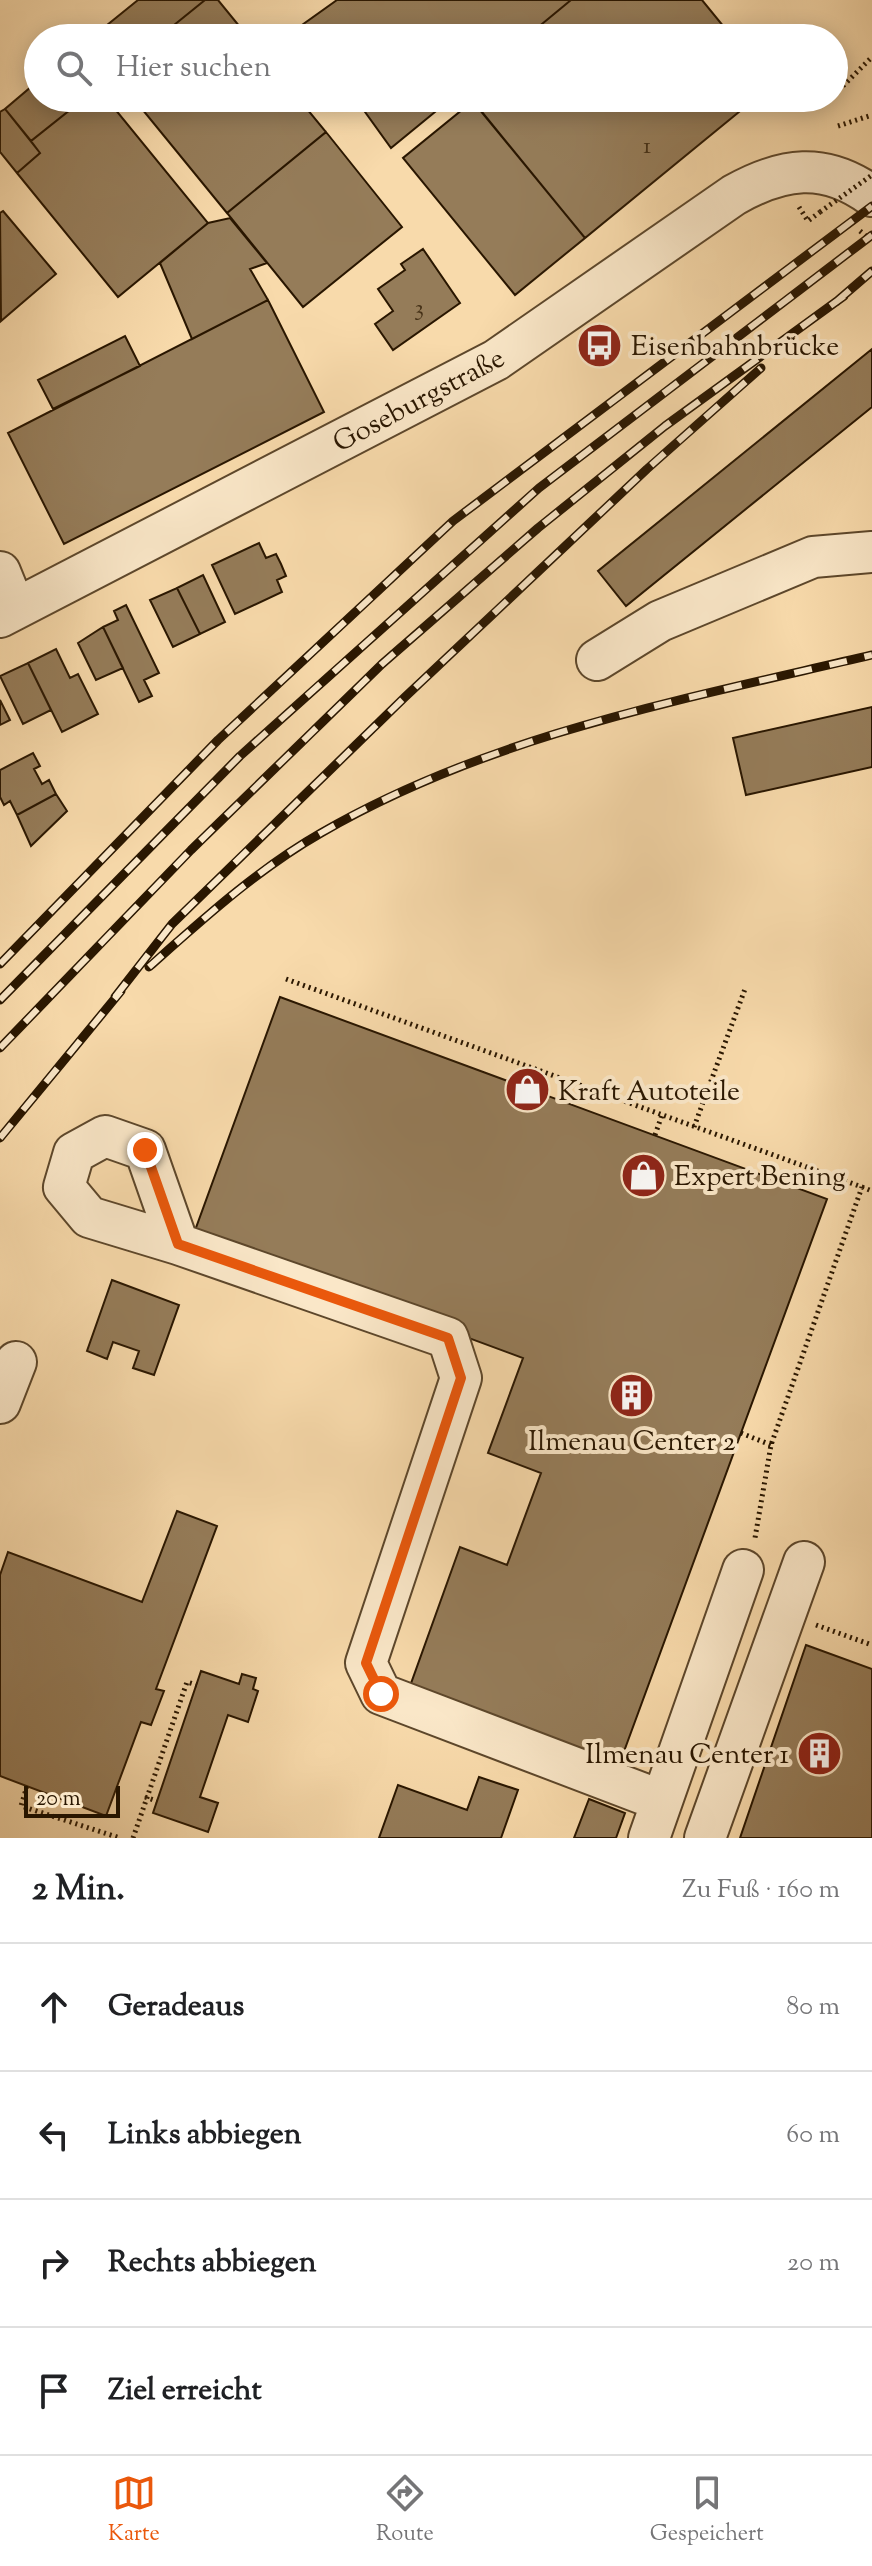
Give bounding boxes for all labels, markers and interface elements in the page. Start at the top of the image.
search box [24,24,848,112]
icon: search [52,46,96,90]
text: Hier suchen [116,47,271,90]
house number: 1 [643,130,651,164]
house number: 3 [414,292,424,326]
bus stop icon: Eisenbahnbrücke [576,321,624,369]
place label: Eisenbahnbrücke [631,328,839,368]
street label: Goseburgstraße [326,340,512,464]
shop icon: Kraft Autoteile [503,1066,551,1114]
place label: Kraft Autoteile [558,1073,740,1113]
route end [127,1132,163,1168]
shop icon: Expert Bening [619,1151,667,1199]
place label: Expert Bening [674,1158,846,1198]
building icon: Ilmenau Center 2 [608,1371,656,1419]
place label: Ilmenau Center 2 [528,1423,736,1463]
route start [363,1676,399,1712]
building icon: Ilmenau Center 1 [796,1729,844,1777]
place label: Ilmenau Center 1 [585,1736,789,1776]
scale bar [24,1782,120,1818]
text: 20 m [36,1784,81,1816]
text: 2 Min. [32,1866,125,1915]
text: Zu Fuß · 160 m [682,1872,840,1909]
icon: ahead [32,1985,76,2029]
text: Geradeaus [108,1986,244,2029]
text: 80 m [786,1989,840,2026]
icon: left [32,2113,76,2157]
text: Links abbiegen [108,2114,301,2157]
text: 60 m [786,2117,840,2154]
icon: right [32,2241,76,2285]
text: Rechts abbiegen [108,2242,316,2285]
text: 20 m [787,2245,840,2282]
icon: arrive [32,2369,76,2413]
text: Ziel erreicht [108,2370,262,2413]
tab: Karte [108,2471,160,2551]
tab: Route [376,2471,434,2551]
tab: Gespeichert [650,2471,764,2551]

